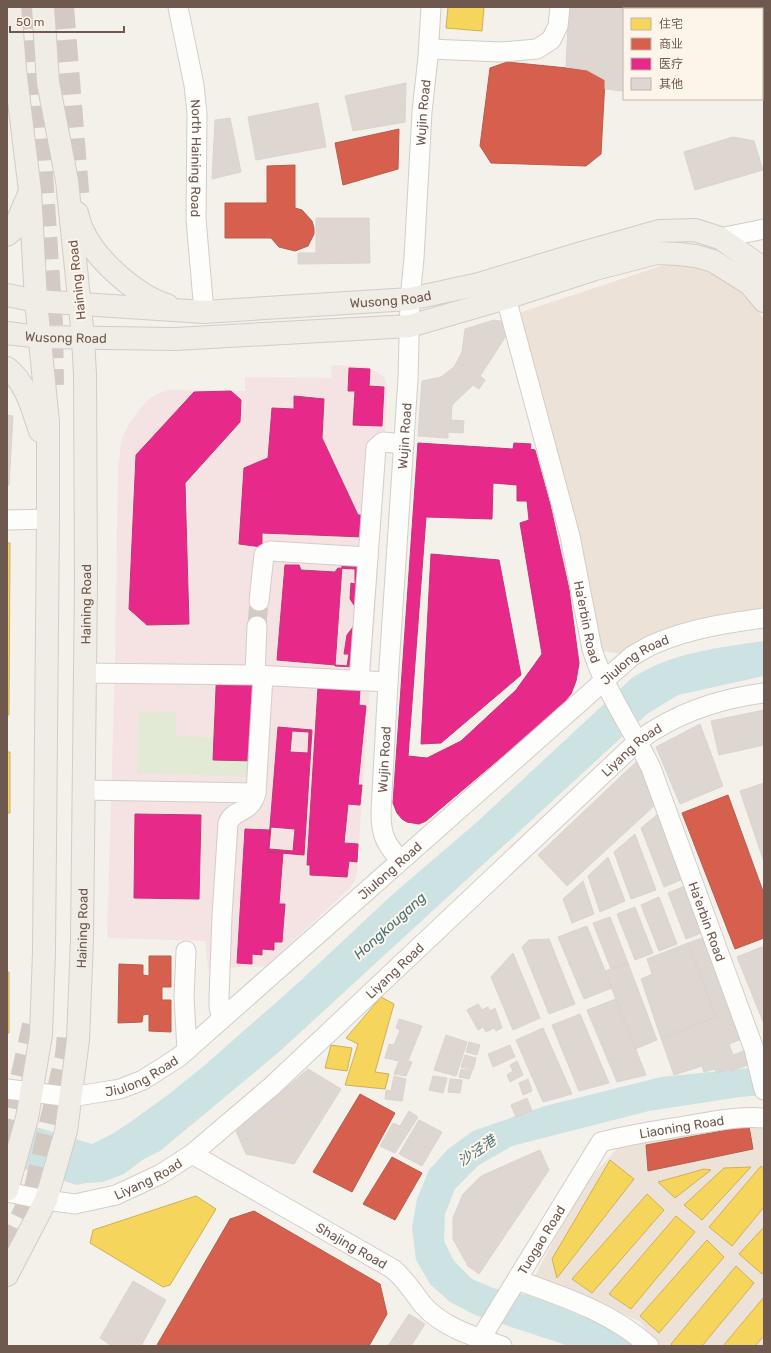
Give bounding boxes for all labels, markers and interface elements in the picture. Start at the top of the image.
scale bar [10,8,124,34]
legend [623,8,763,100]
text: 50 m [16,15,44,29]
text: 住宅 [659,17,683,31]
text: 商业 [659,37,683,51]
text: 医疗 [659,57,683,71]
text: 其他 [659,77,683,91]
street label: Wujin Road [413,79,433,146]
street label: North Haining Road [188,99,205,217]
street label: Haining Road [65,239,90,321]
street label: Wusong Road [349,287,433,310]
street label: Wusong Road [24,328,107,346]
street label: Wujin Road [395,402,414,470]
street label: Haining Road [78,564,94,645]
street label: Ha'erbin Road [571,579,604,665]
street label: Jiulong Road [598,631,671,688]
street label: Liyang Road [598,720,664,779]
street label: Wujin Road [375,726,393,793]
street label: Jiulong Road [355,838,424,902]
street label: Ha'erbin Road [686,880,729,963]
street label: Haining Road [73,888,91,969]
water label: Hongkougang [350,889,430,963]
street label: Liyang Road [362,940,427,1001]
street label: Jiulong Road [104,1052,181,1099]
street label: Liaoning Road [638,1112,725,1141]
water label: 沙泾港 [455,1131,501,1170]
street label: Liyang Road [112,1155,185,1202]
street label: Tuogao Road [514,1203,568,1277]
street label: Shajing Road [313,1219,390,1272]

